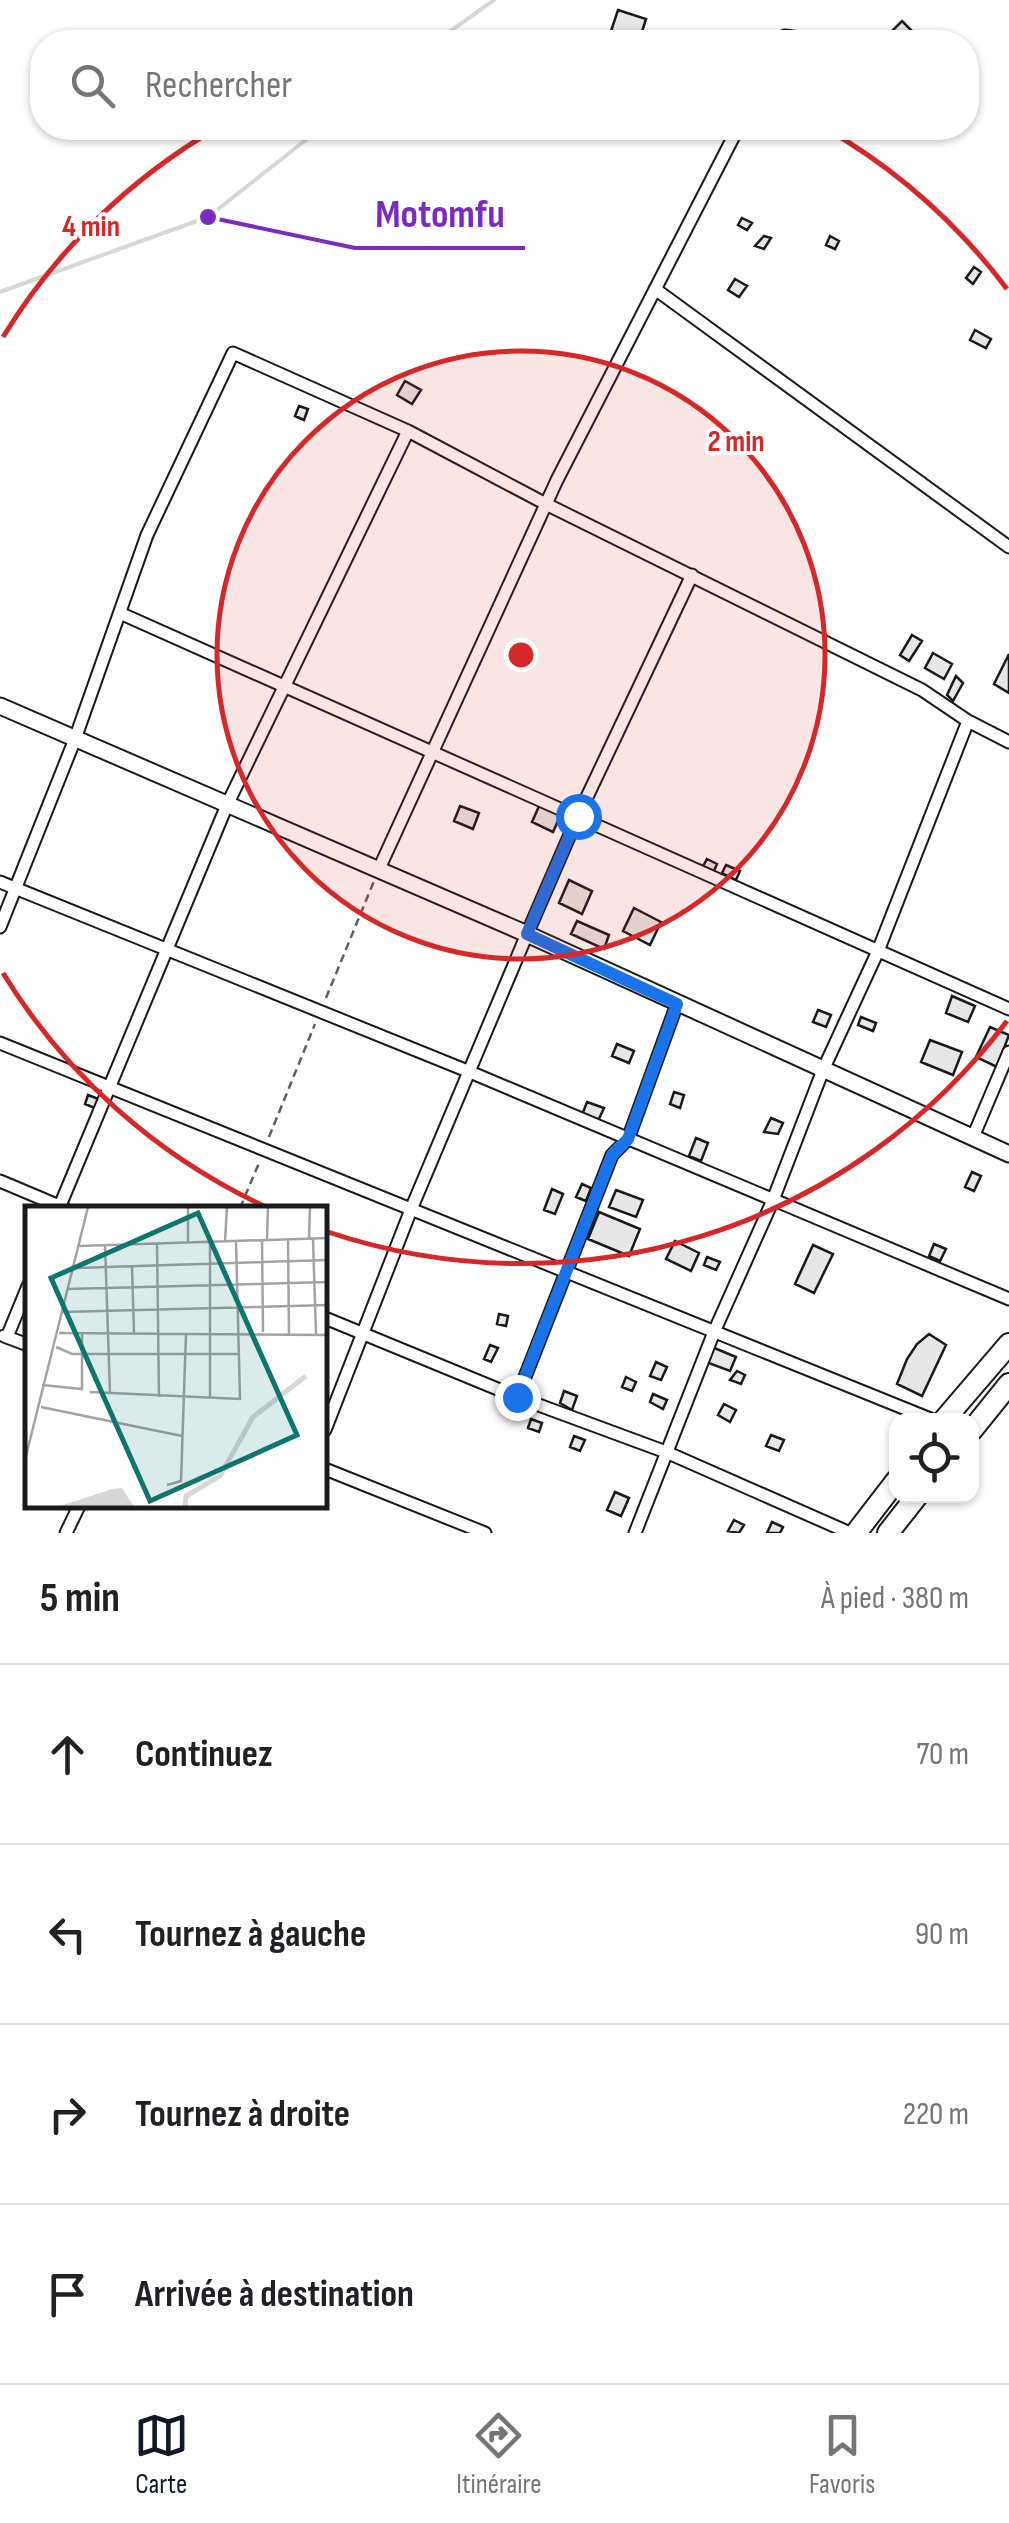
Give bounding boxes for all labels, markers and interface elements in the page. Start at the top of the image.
search box [30,30,979,140]
icon: search [65,58,120,113]
text: Rechercher [145,63,292,108]
callout: Motomfu [355,178,525,248]
text: Motomfu [375,191,505,239]
text: 4 min [62,209,120,245]
text: 2 min [707,424,765,460]
centre of rings [503,637,539,673]
route start [556,794,602,840]
inset map [25,1206,328,1508]
route end [495,1375,541,1421]
map controls [889,1413,979,1503]
button: locate [889,1413,979,1503]
text: 5 min [40,1573,120,1624]
text: À pied · 380 m [821,1579,969,1618]
icon: ahead [40,1727,95,1782]
text: Continuez [135,1732,273,1777]
text: 70 m [916,1735,969,1774]
icon: left [40,1907,95,1962]
text: Tournez à gauche [135,1912,366,1957]
text: 90 m [915,1915,969,1954]
icon: right [40,2087,95,2142]
text: Tournez à droite [135,2092,350,2137]
text: 220 m [903,2095,969,2134]
icon: arrive [40,2267,95,2322]
text: Arrivée à destination [135,2272,414,2317]
tab: Carte [134,2408,189,2501]
tab: Itinéraire [456,2408,541,2501]
tab: Favoris [809,2408,875,2501]

